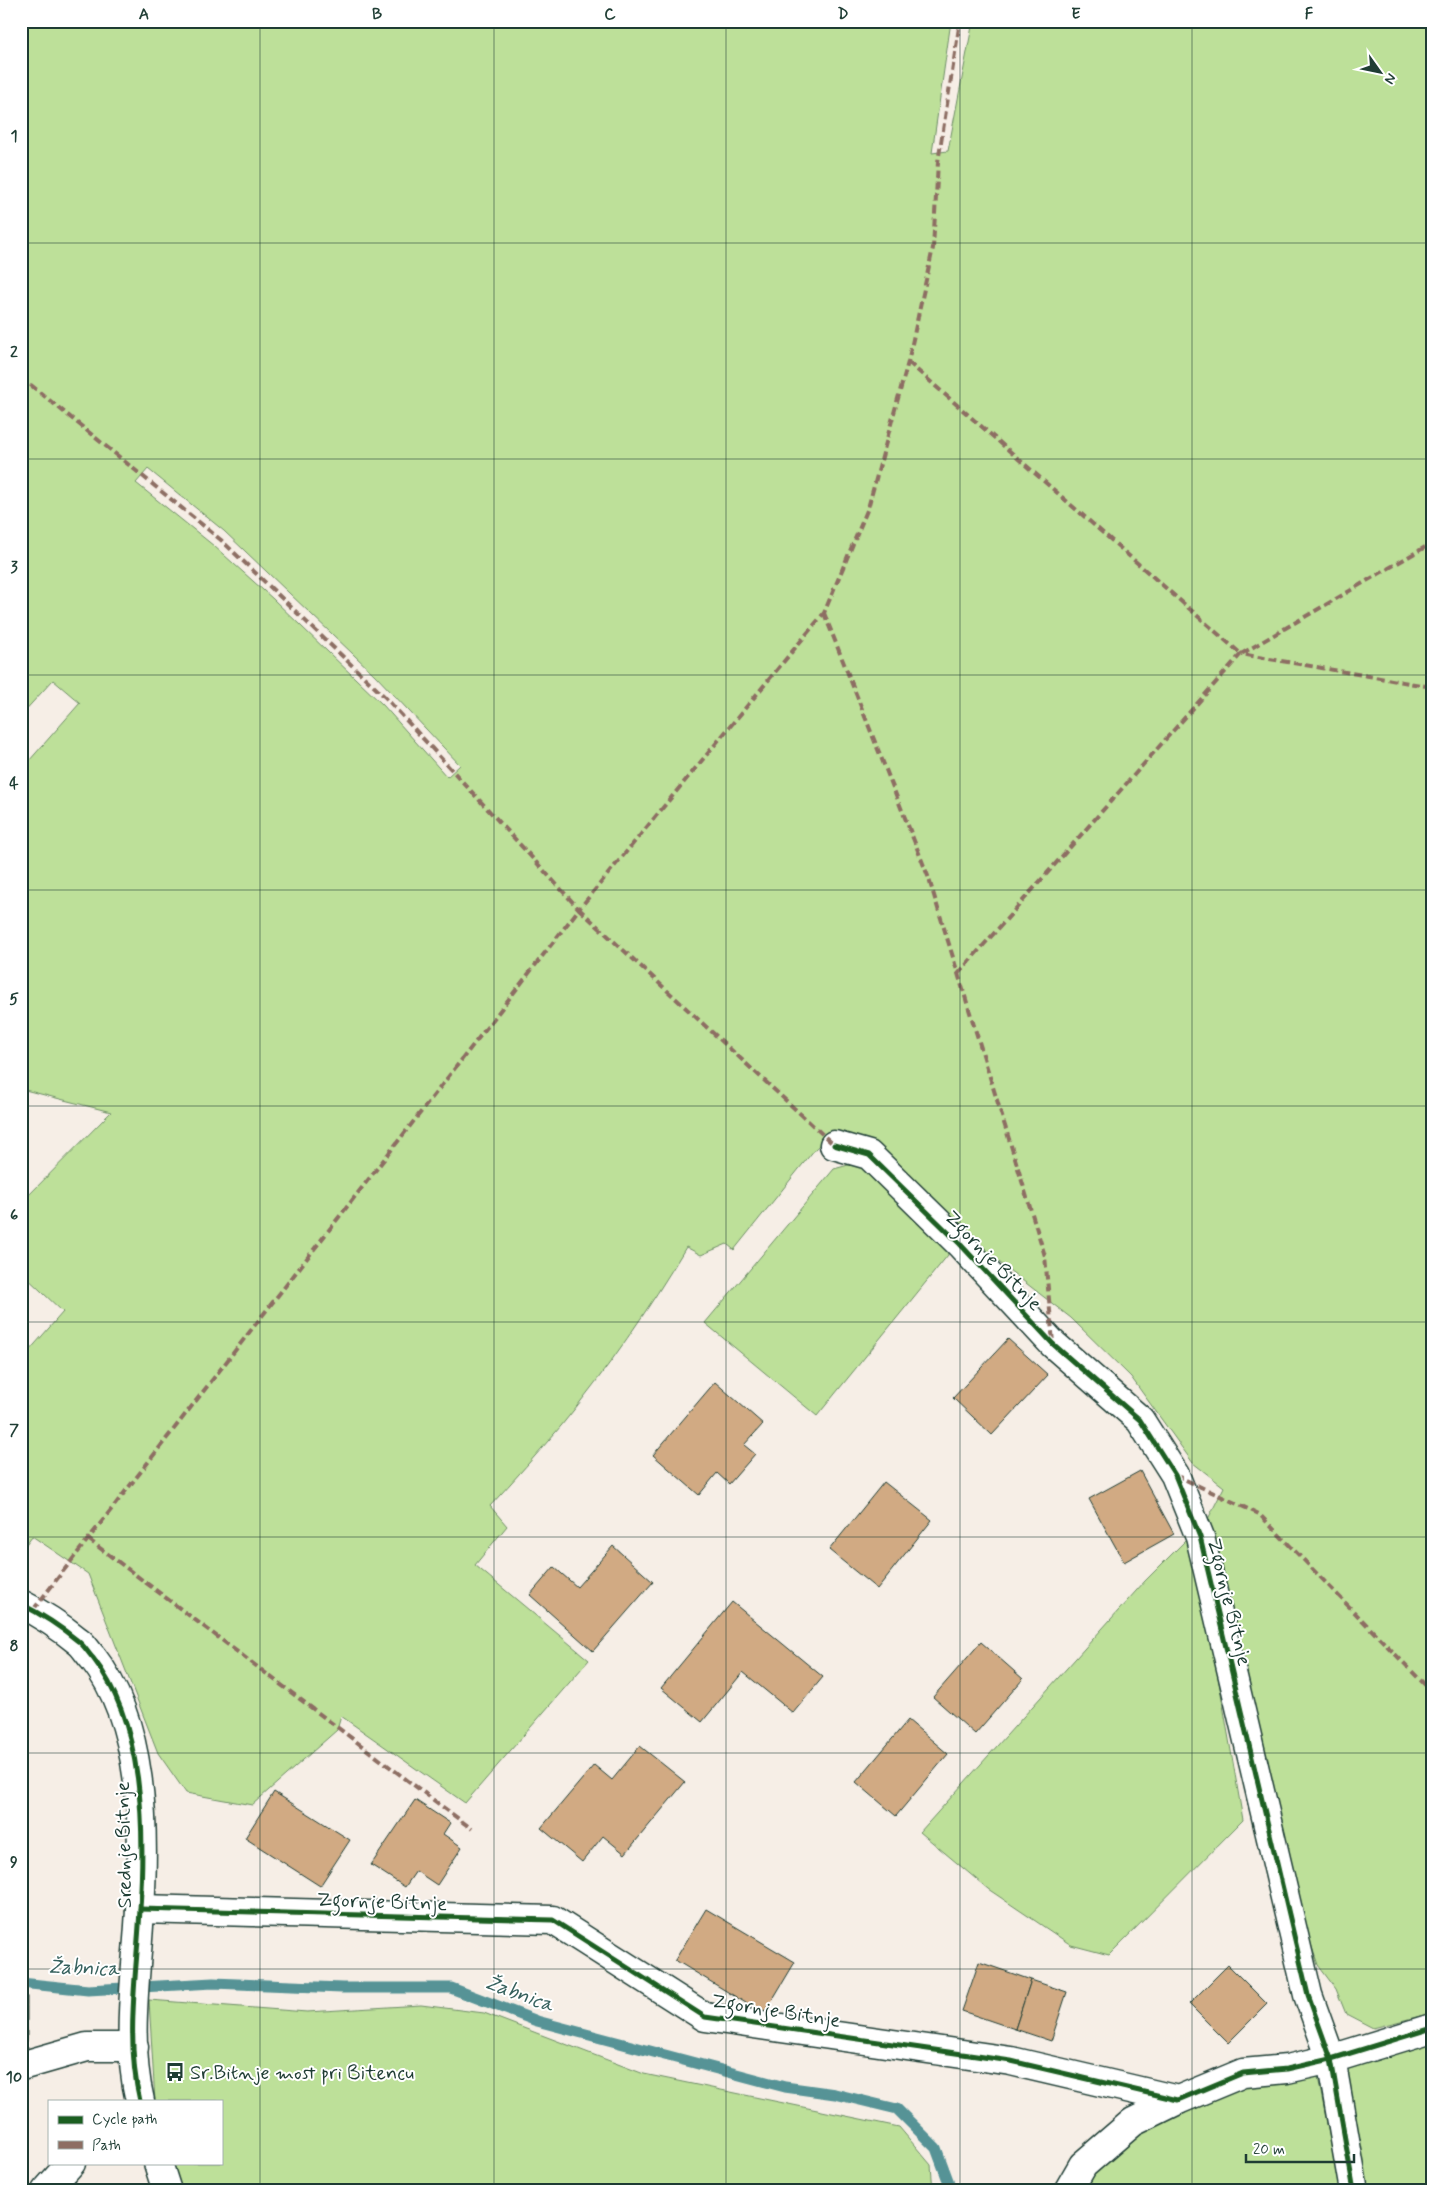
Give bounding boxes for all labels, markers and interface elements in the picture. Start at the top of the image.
text: A [139,4,149,25]
text: B [372,4,382,25]
text: C [604,4,616,25]
text: D [837,4,849,25]
text: E [1071,4,1081,25]
text: F [1305,4,1314,25]
north arrow [1356,48,1406,98]
text: N [1380,70,1400,87]
text: 1 [10,126,18,147]
text: 2 [10,342,18,363]
text: 3 [10,557,18,578]
text: 4 [9,773,19,794]
text: 5 [9,989,19,1010]
text: 6 [10,1205,18,1226]
street label: Zgornje Bitnje [937,1205,1048,1319]
text: 7 [9,1420,19,1441]
street label: Zgornje Bitnje [1198,1536,1257,1669]
text: 8 [9,1636,19,1657]
street label: Srednje Bitnje [110,1781,139,1909]
text: 9 [10,1852,18,1873]
street label: Zgornje Bitnje [316,1887,448,1920]
water label: Žabnica [48,1953,121,1983]
water label: Žabnica [482,1969,559,2020]
street label: Zgornje Bitnje [709,1988,842,2037]
place label: Sr.Bitnje most pri Bitencu [190,2060,414,2087]
bus stop icon: Sr.Bitnje most pri Bitencu [164,2061,186,2083]
text: 10 [6,2067,22,2088]
legend [48,2100,222,2164]
text: Cycle path [92,2110,157,2130]
scale bar [1246,2132,1353,2164]
text: Path [92,2136,121,2156]
text: 20 m [1253,2140,1285,2160]

